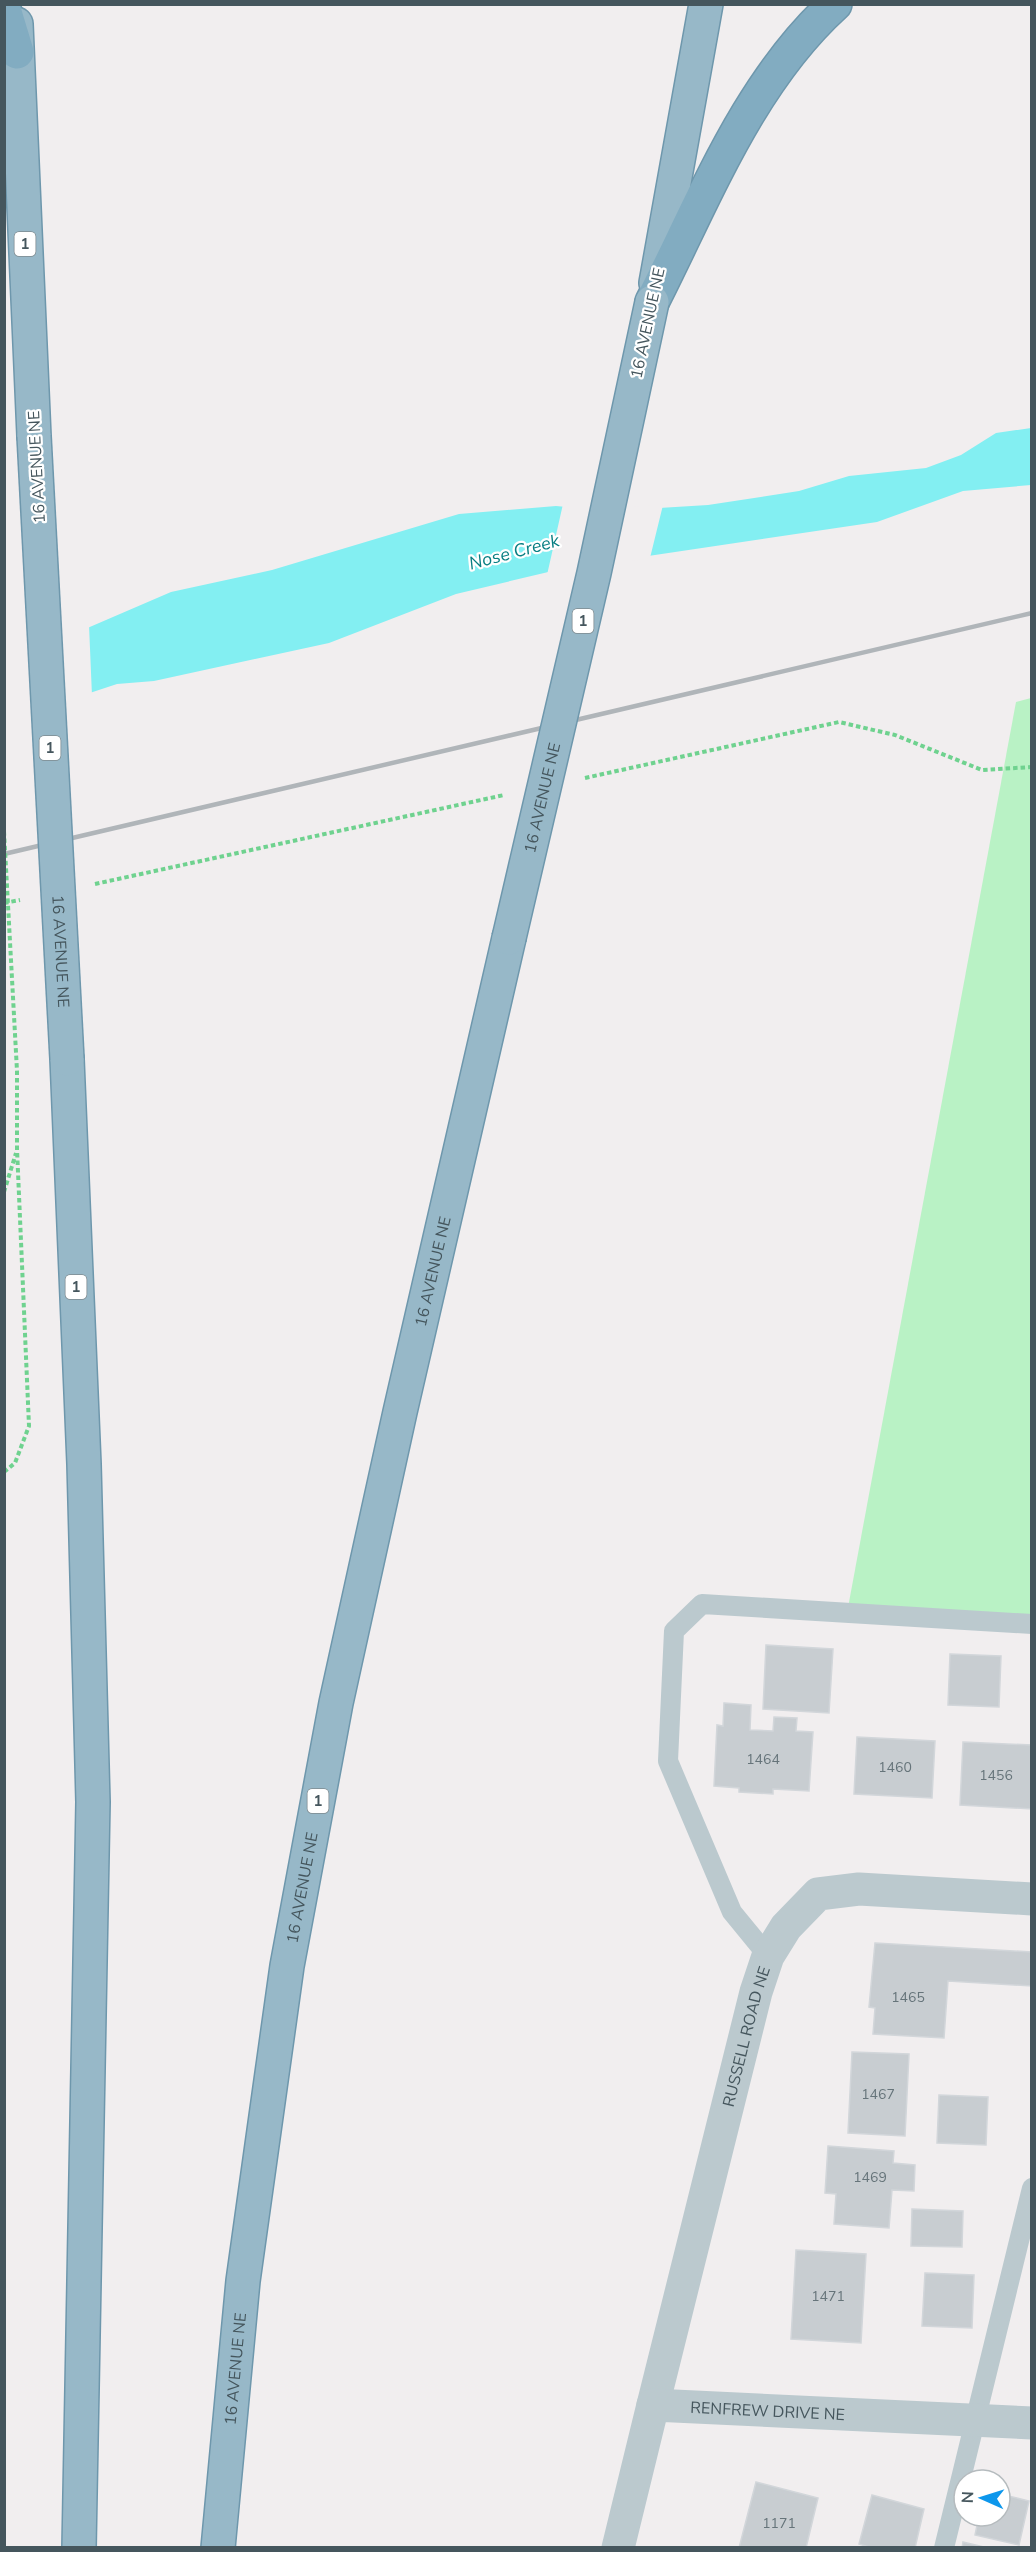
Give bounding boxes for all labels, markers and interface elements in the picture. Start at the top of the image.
road number: 1 [15,232,36,256]
street label: 16 AVENUE NE [626,266,670,381]
street label: 16 AVENUE NE [23,410,51,524]
water label: Nose Creek [466,528,563,576]
road number: 1 [572,609,594,633]
road number: 1 [40,736,60,760]
street label: 16 AVENUE NE [519,741,566,855]
street label: 16 AVENUE NE [46,895,74,1008]
street label: 16 AVENUE NE [410,1214,457,1329]
road number: 1 [66,1275,86,1299]
house number: 1464 [746,1750,780,1769]
house number: 1460 [878,1758,912,1777]
house number: 1456 [979,1766,1013,1785]
road number: 1 [308,1789,328,1813]
street label: 16 AVENUE NE [281,1830,324,1945]
street label: RUSSELL ROAD NE [718,1964,776,2109]
house number: 1465 [891,1988,925,2007]
house number: 1467 [861,2085,895,2104]
house number: 1469 [853,2168,887,2187]
house number: 1471 [811,2287,845,2306]
street label: 16 AVENUE NE [220,2312,252,2426]
street label: RENFREW DRIVE NE [690,2397,845,2426]
north arrow [952,2468,1012,2528]
text: N [957,2491,979,2504]
house number: 1171 [762,2514,796,2533]

